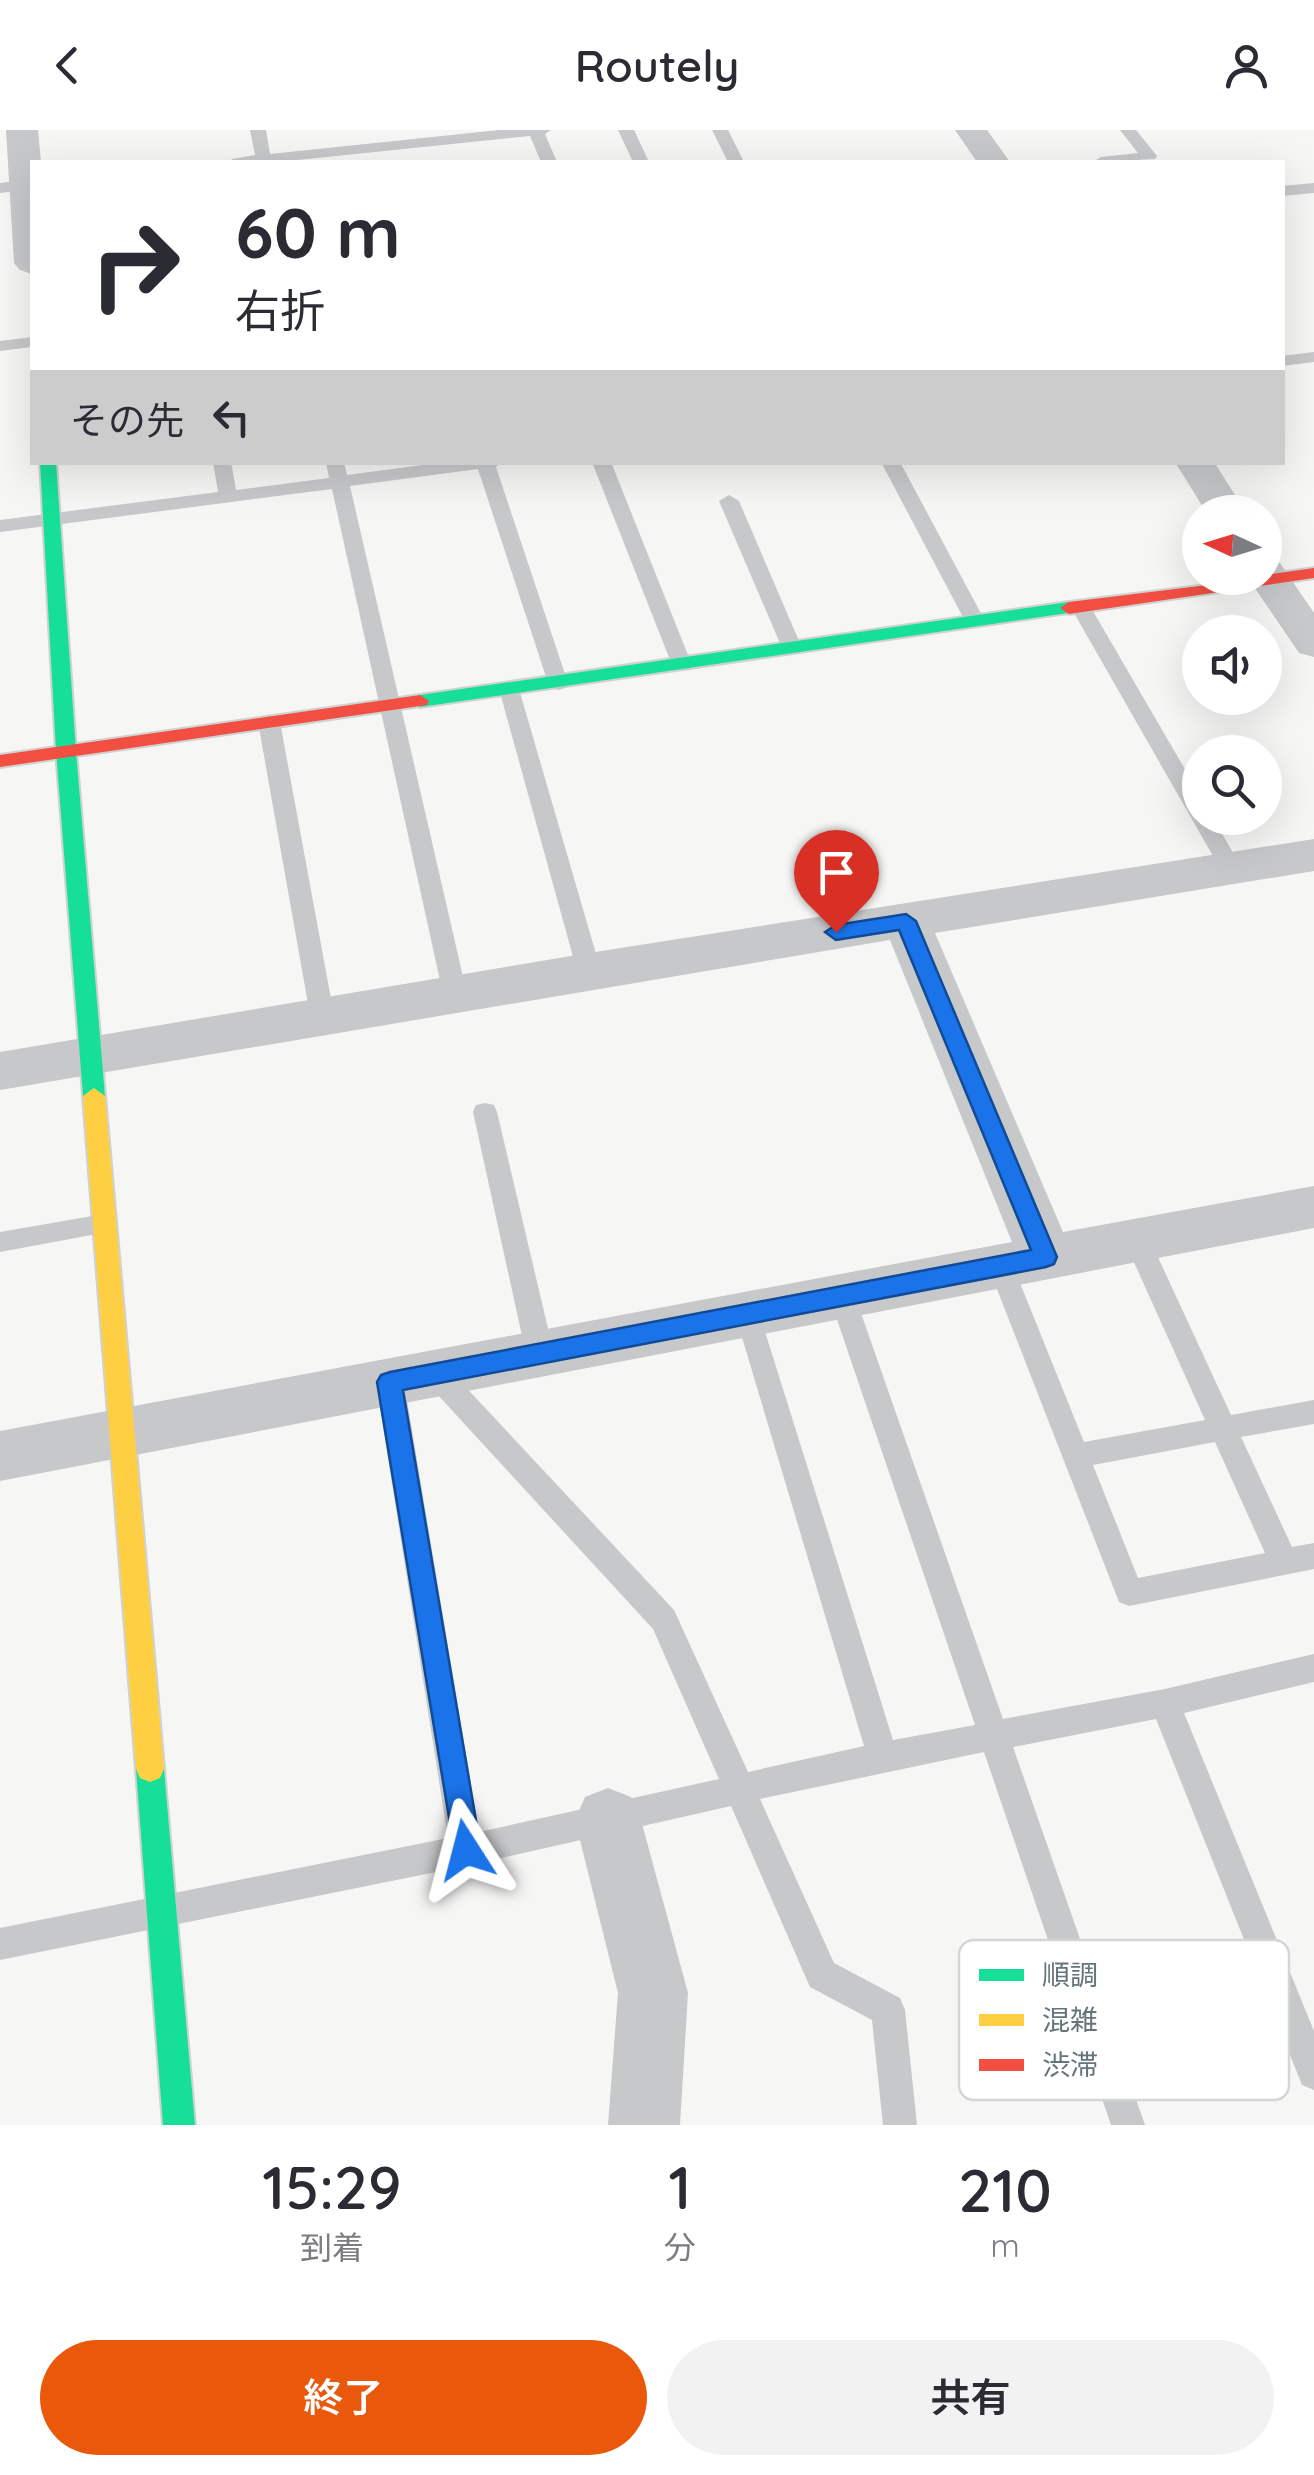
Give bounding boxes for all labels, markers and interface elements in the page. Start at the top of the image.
text: Routely [575,37,739,93]
icon: back [40,38,95,93]
icon: person [1219,38,1274,93]
text: 60 m [235,188,401,276]
icon: right [70,200,200,330]
text: 右折 [235,282,325,338]
icon: left [204,390,259,445]
text: その先 [70,396,184,444]
north arrow [1182,495,1282,595]
map controls [1182,495,1282,835]
button: sound [1182,615,1282,715]
button: search [1182,735,1282,835]
pin [794,830,879,933]
icon: arrive [809,845,864,900]
position arrow [414,1798,518,1902]
legend [959,1940,1289,2100]
text: 順調 [1042,1957,1098,1992]
text: 混雑 [1042,2002,1098,2037]
text: 渋滞 [1042,2047,1098,2082]
text: 15:29 [262,2149,402,2224]
text: 1 [669,2149,691,2224]
text: 210 [958,2152,1052,2227]
text: m [990,2225,1020,2265]
text: 到着 [300,2227,364,2267]
text: 分 [664,2227,696,2267]
button: 終了 [40,2340,647,2455]
button: 共有 [667,2340,1274,2455]

